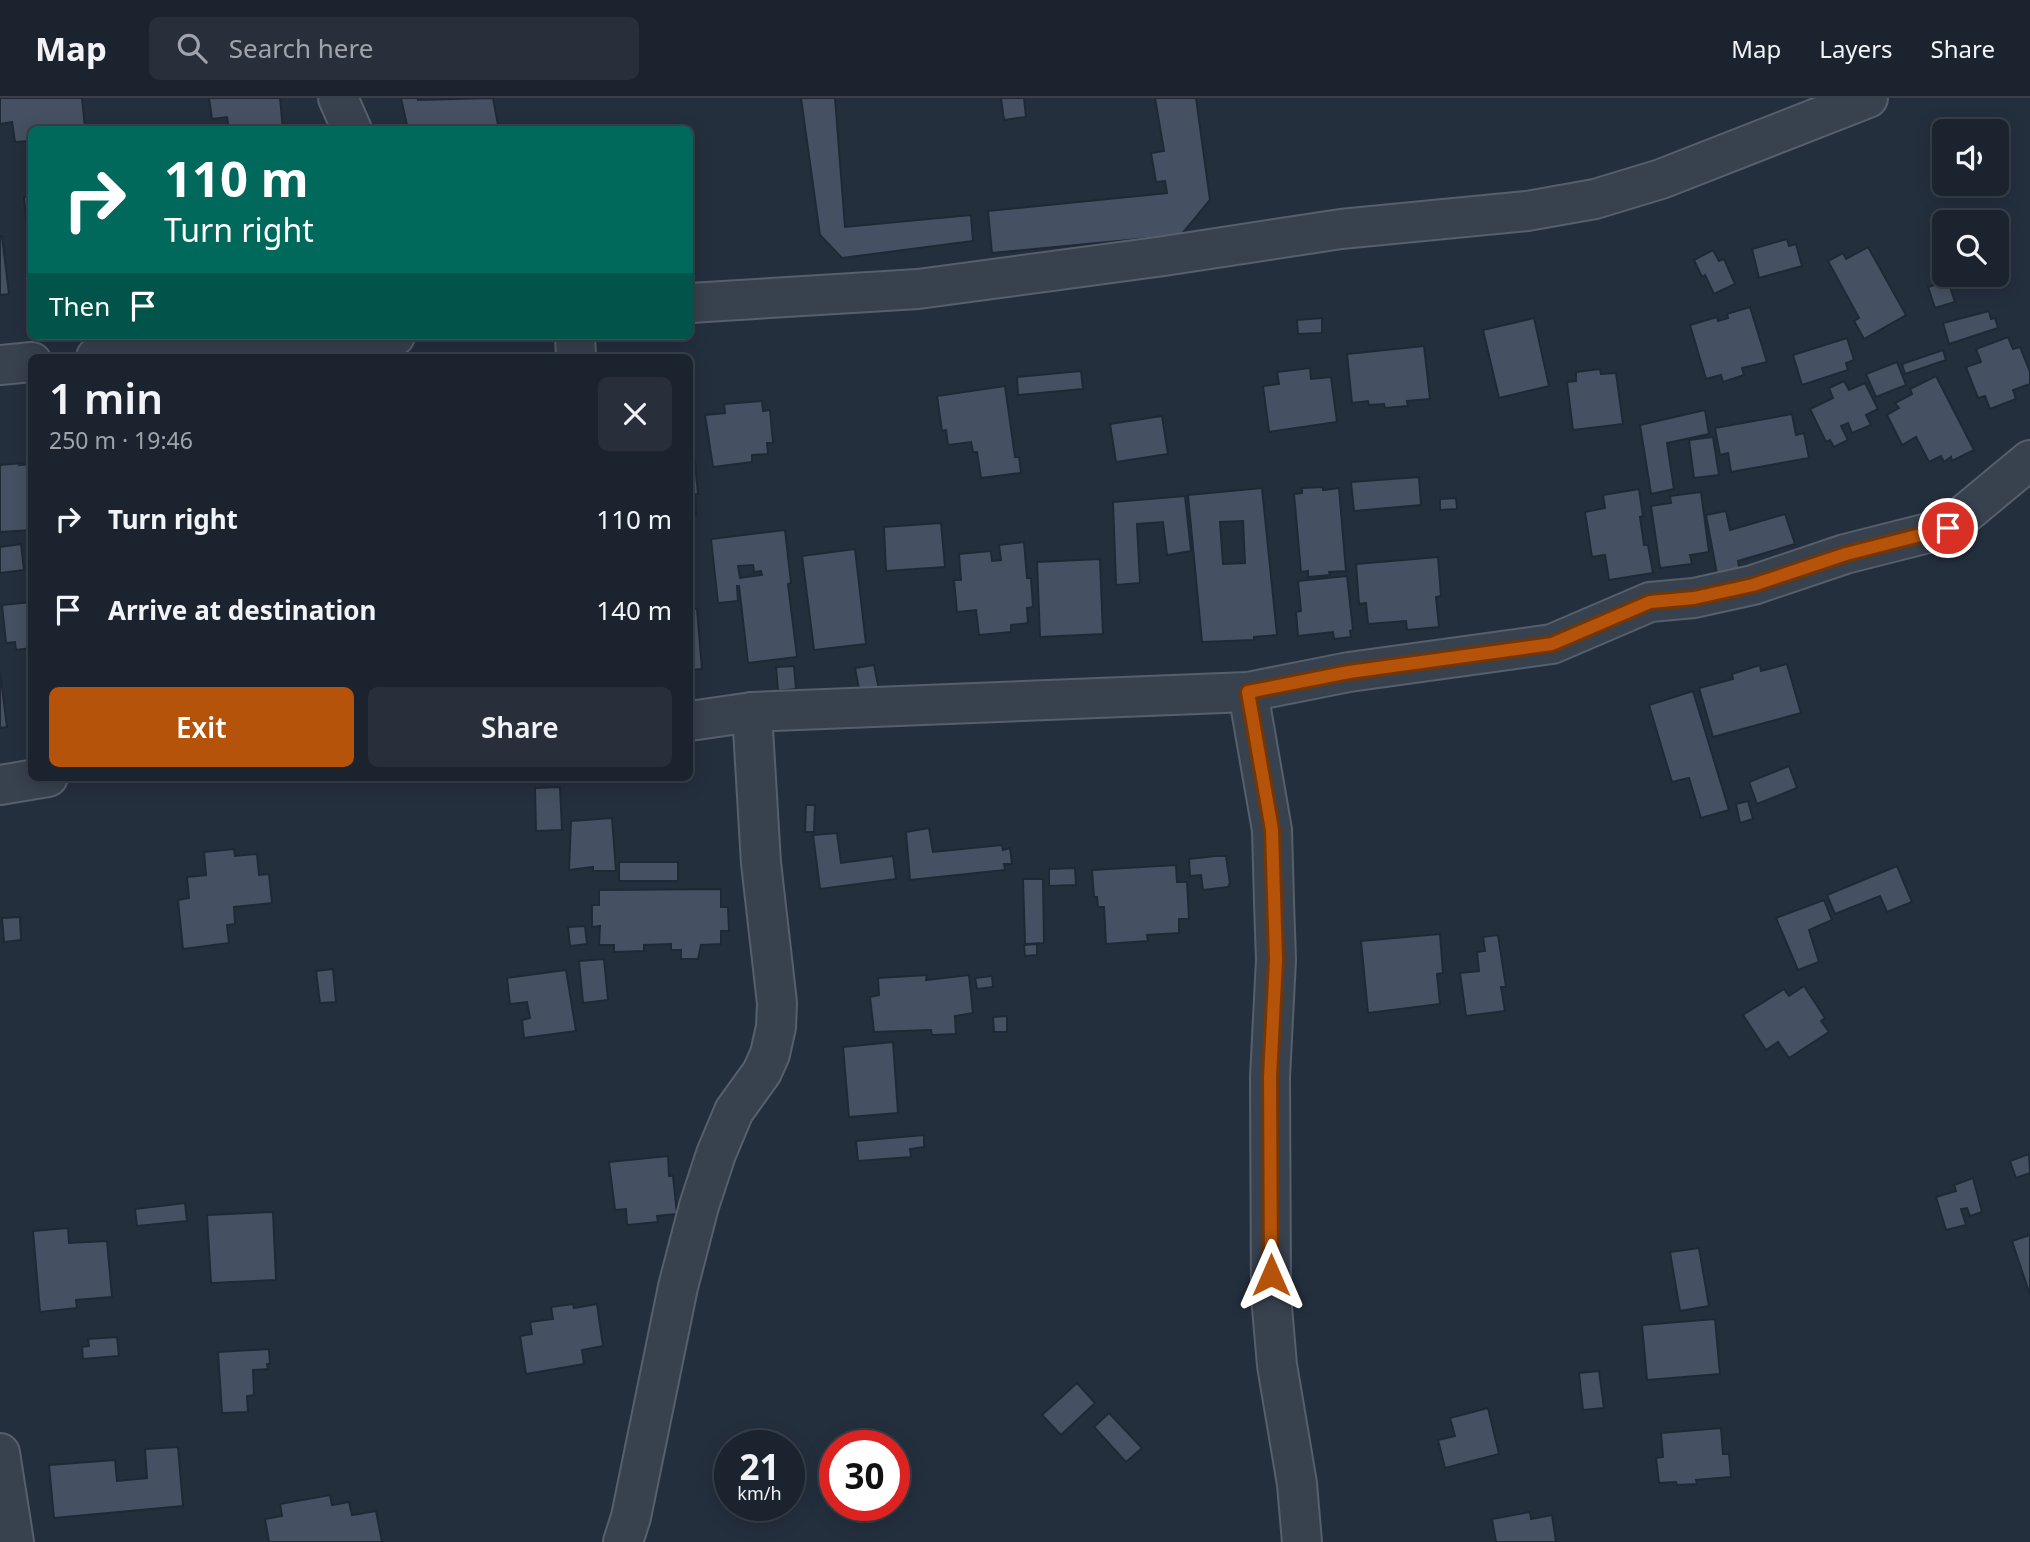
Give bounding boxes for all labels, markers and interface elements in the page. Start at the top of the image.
search box [149,17,639,80]
text: Map [35,26,107,71]
icon: search [173,29,211,67]
text: Search here [229,30,373,66]
text: Map [1731,32,1781,65]
text: Layers [1819,32,1893,65]
text: Share [1931,32,1995,65]
map controls [1932,119,2009,287]
button: sound [1932,119,2009,196]
text: 110 m [164,145,309,211]
icon: right [49,154,140,245]
text: Turn right [164,208,314,251]
button: search [1932,210,2009,287]
icon: arrive [124,287,162,325]
text: Then [49,288,110,324]
text: 1 min [49,369,163,426]
button: close [598,377,672,451]
text: 250 m · 19:46 [49,424,193,456]
pin [1918,498,1978,558]
icon: right [49,500,87,538]
text: Turn right [108,501,238,537]
text: 110 m [596,501,672,537]
icon: arrive [1929,509,1967,547]
icon: arrive [49,591,87,629]
text: Arrive at destination [108,592,377,628]
text: 140 m [596,592,672,628]
button: Exit [49,687,354,767]
button: Share [368,687,672,767]
position arrow [1234,1238,1308,1312]
speed limit sign: 30 [819,1430,910,1521]
text: 21 [739,1443,780,1490]
text: km/h [737,1481,782,1505]

